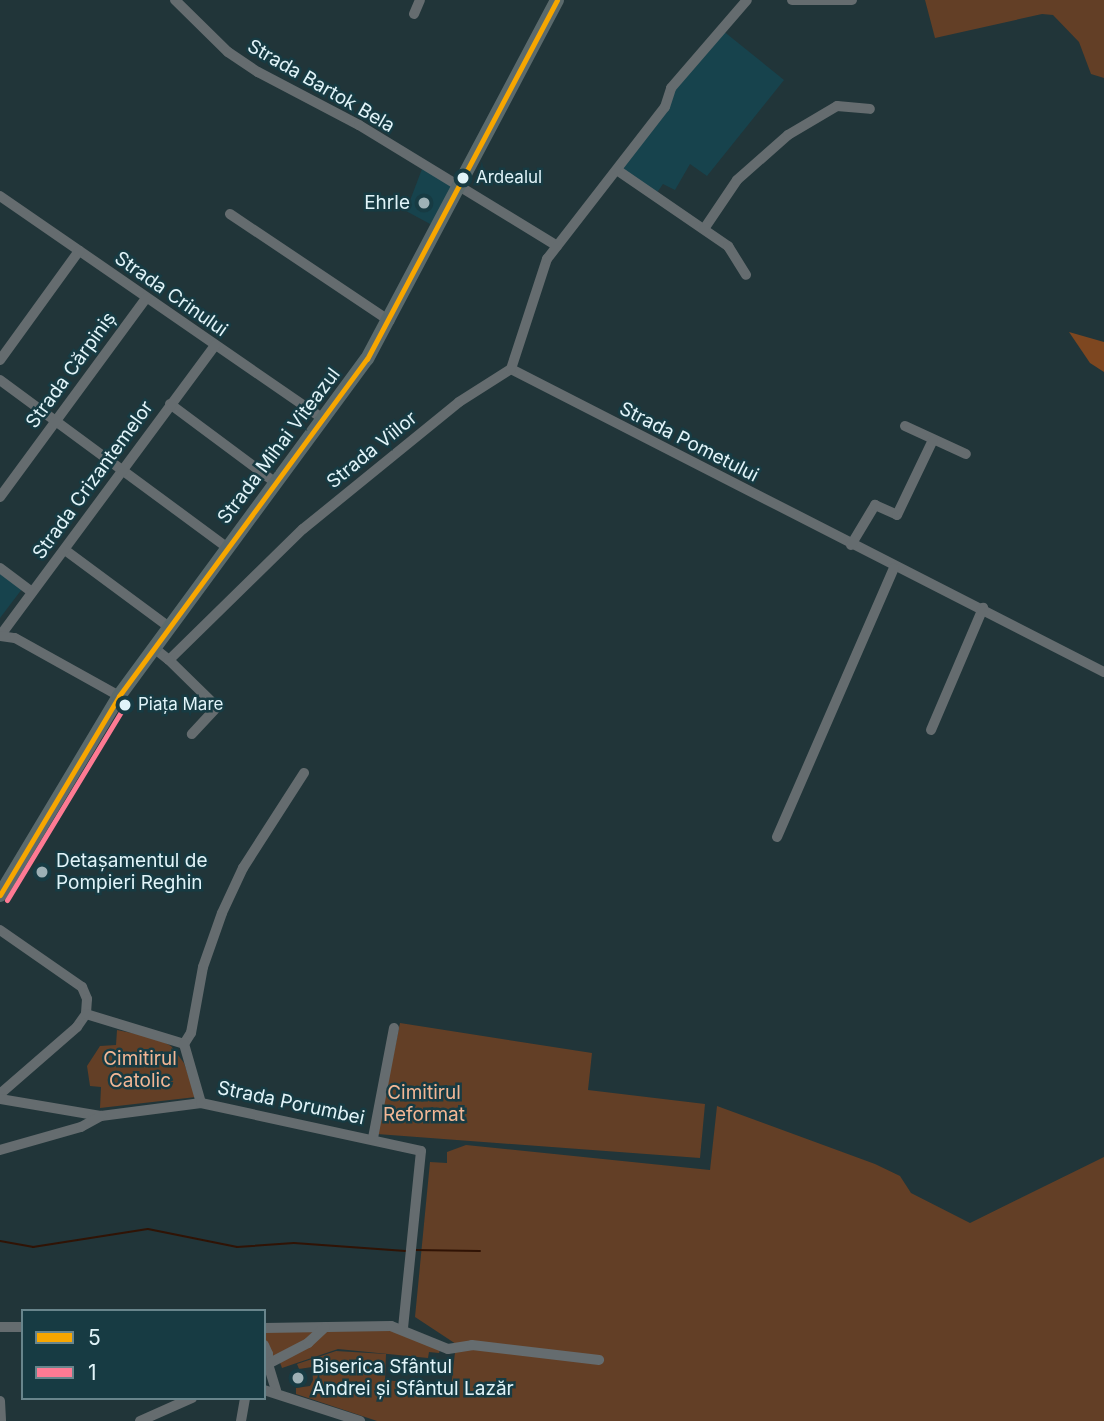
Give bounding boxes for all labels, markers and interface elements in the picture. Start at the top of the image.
street label: Strada Bartok Bela [243,35,399,137]
place label: Ardealul [476,168,542,188]
marker: Ardealul [456,171,470,185]
place label: Ehrle [364,192,410,214]
marker: Ehrle [416,195,432,211]
street label: Strada Crinului [110,247,232,341]
street label: Strada Cărpiniș [21,307,121,433]
street label: Strada Mihai Viteazul [213,363,345,529]
street label: Strada Crizantemelor [28,396,158,564]
street label: Strada Pometului [616,397,762,487]
street label: Strada Viilor [322,407,422,493]
place label: Piața Mare [138,695,223,715]
marker: Piața Mare [118,698,132,712]
place label: Detașamentul de Pompieri Reghin [56,850,208,894]
marker: Detașamentul de Pompieri Reghin [34,864,50,880]
park label: Cimitirul Catolic [103,1048,177,1092]
street label: Strada Porumbei [215,1076,367,1130]
park label: Cimitirul Reformat [383,1082,465,1126]
legend [21,1309,266,1400]
text: 5 [88,1325,101,1350]
place label: Biserica Sfântul Andrei și Sfântul Lazăr [312,1356,514,1400]
text: 1 [88,1360,97,1385]
marker: Biserica Sfântul Andrei și Sfântul Lazăr [290,1370,306,1386]

